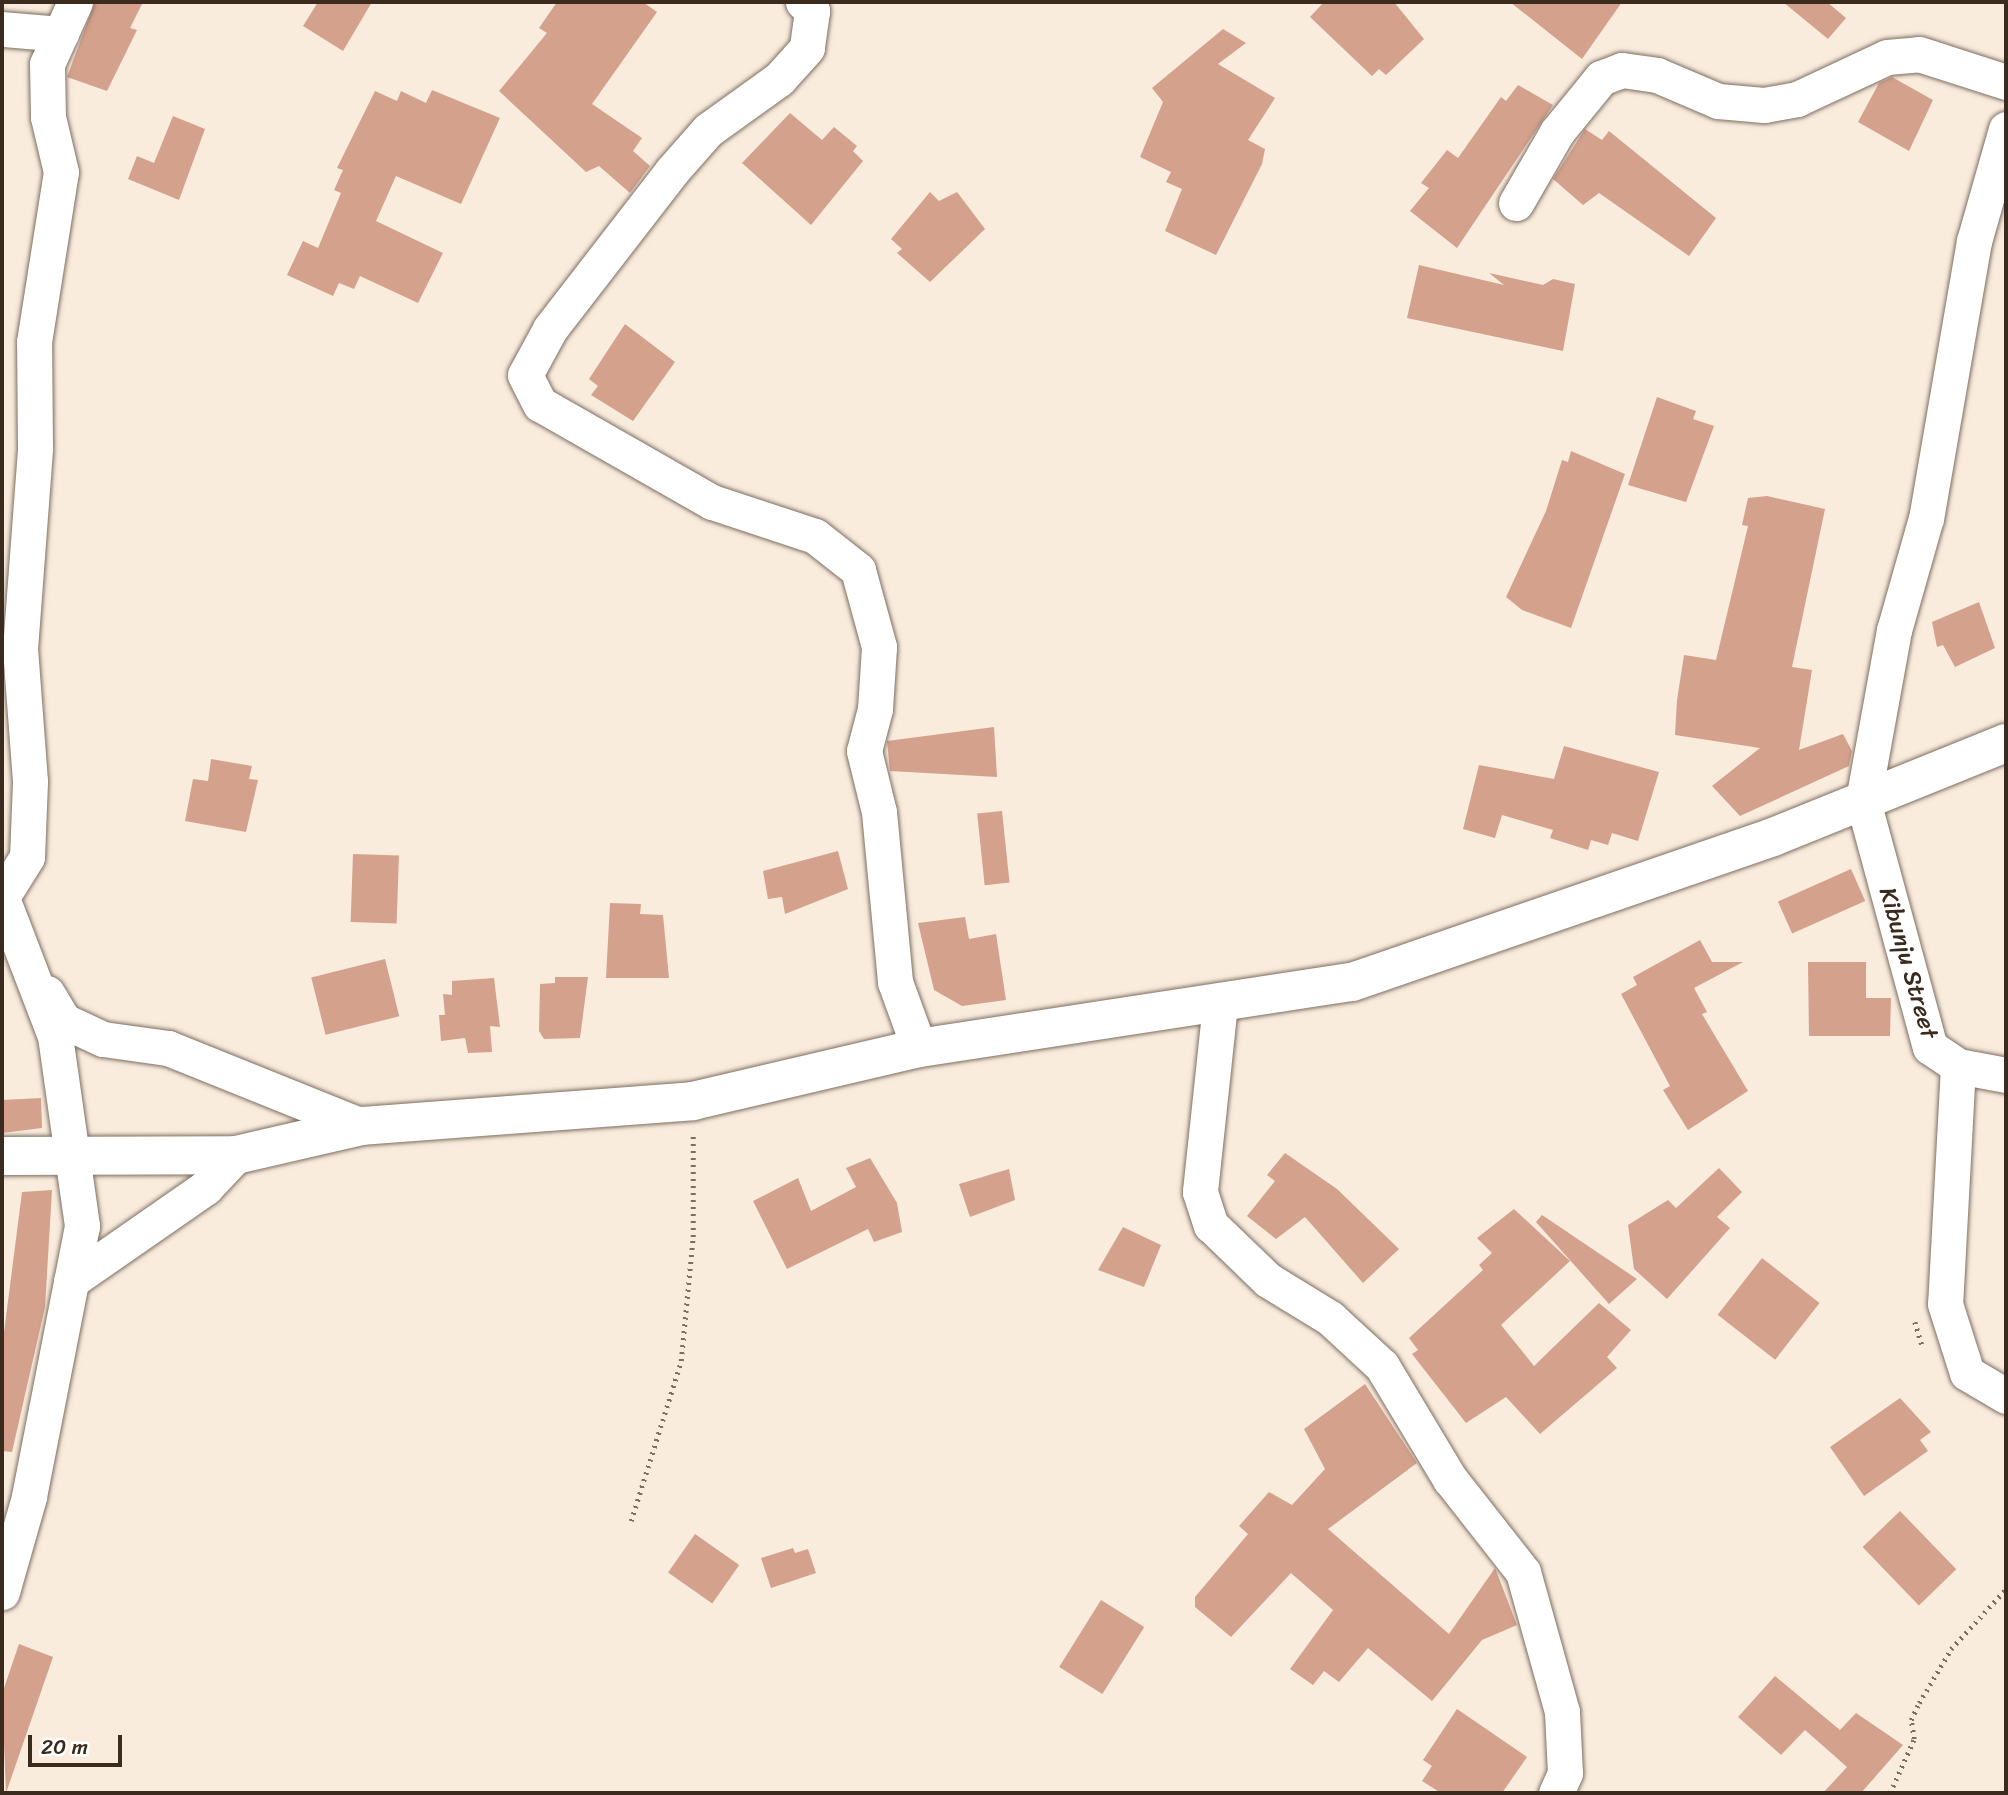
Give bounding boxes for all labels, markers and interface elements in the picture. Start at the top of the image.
street label: Kibunju Street [1873,884,1943,1042]
scale bar [32,1722,126,1766]
text: 20 m [41,1728,88,1766]

